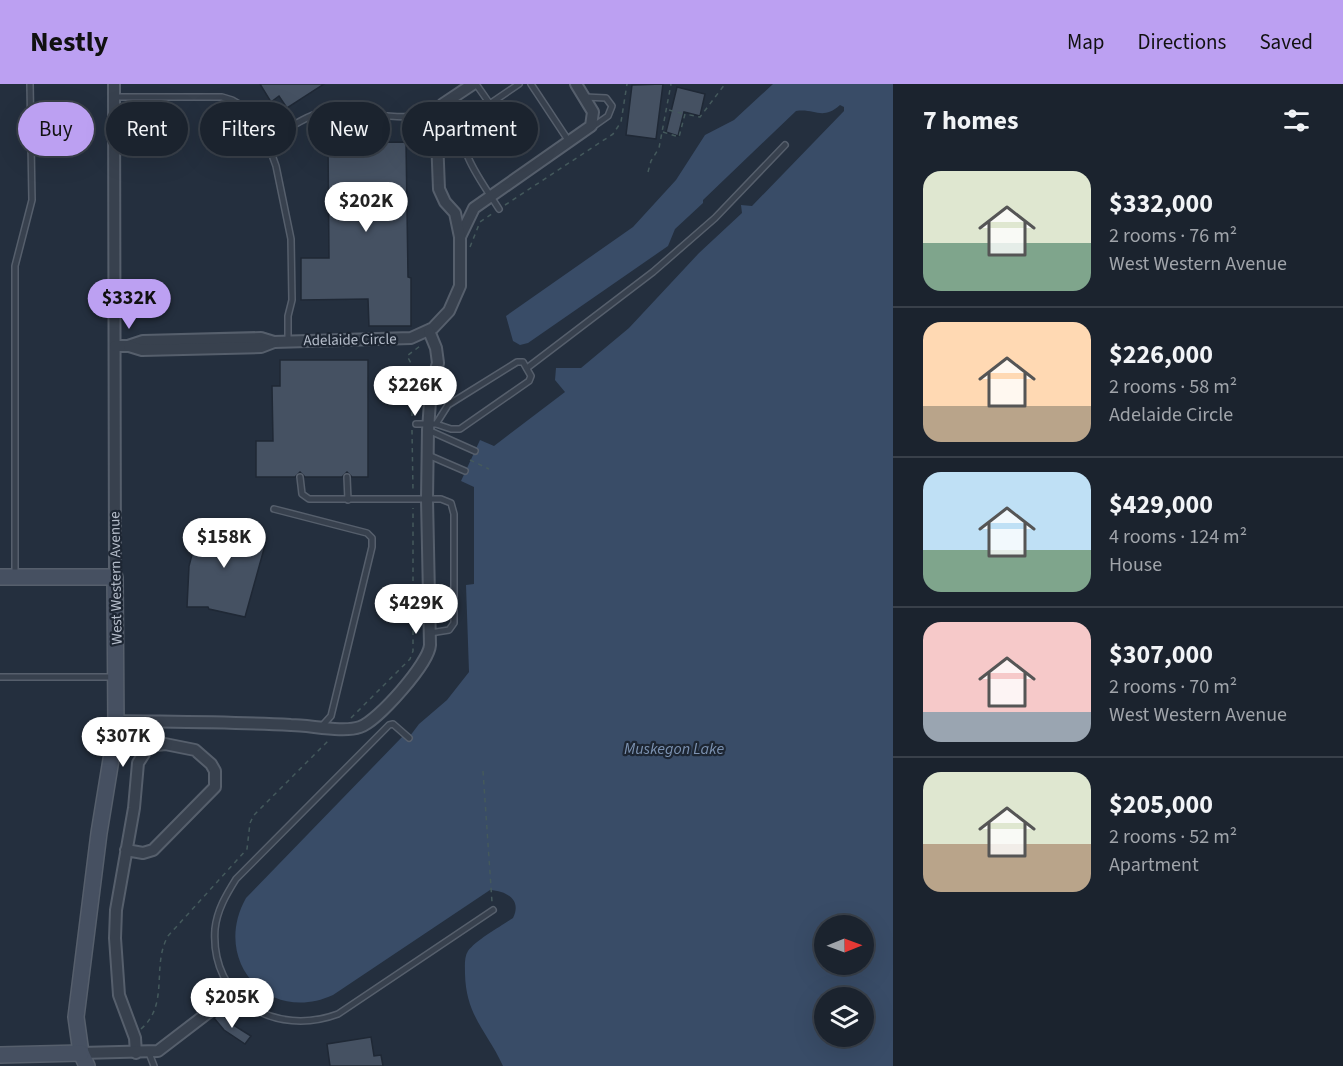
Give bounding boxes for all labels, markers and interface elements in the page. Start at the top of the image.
text: Nestly [30,22,108,62]
text: Map [1067,27,1105,57]
text: Directions [1138,27,1226,57]
text: Saved [1259,27,1313,57]
chip: Buy [18,102,94,156]
chip: Rent [106,102,188,156]
chip: Filters [200,102,296,156]
chip: New [308,102,390,156]
chip: Apartment [402,102,538,156]
text: 7 homes [923,102,1018,139]
icon: filters [1280,104,1313,137]
pin: $202K [324,182,408,233]
text: $332,000 [1109,185,1213,222]
text: $202K [339,187,393,215]
icon: home [971,195,1043,267]
text: 2 rooms · 76 m² [1109,222,1237,250]
text: West Western Avenue [1109,250,1287,278]
pin: $332K [87,279,171,330]
text: $332K [102,284,156,312]
street label: Adelaide Circle [303,329,397,351]
text: $226,000 [1109,336,1213,373]
icon: home [971,346,1043,418]
pin: $226K [373,366,457,417]
text: $226K [388,371,442,399]
text: 2 rooms · 58 m² [1109,373,1237,401]
text: Adelaide Circle [1109,401,1233,429]
text: $429,000 [1109,486,1213,523]
icon: home [971,496,1043,568]
street label: West Western Avenue [104,511,128,645]
pin: $158K [182,518,266,569]
text: $158K [197,523,251,551]
text: 4 rooms · 124 m² [1109,523,1247,551]
text: House [1109,551,1162,579]
pin: $429K [374,584,458,635]
text: $429K [389,589,443,617]
text: $307,000 [1109,636,1213,673]
icon: home [971,646,1043,718]
text: 2 rooms · 70 m² [1109,673,1237,701]
text: West Western Avenue [1109,701,1287,729]
pin: $307K [81,717,165,768]
text: $307K [96,722,150,750]
water label: Muskegon Lake [624,738,724,760]
text: $205,000 [1109,786,1213,823]
icon: home [971,796,1043,868]
text: 2 rooms · 52 m² [1109,823,1237,851]
text: Apartment [1109,851,1199,879]
north arrow [814,915,874,975]
map controls [814,915,874,1047]
pin: $205K [190,978,274,1029]
text: $205K [205,983,259,1011]
button: layers [814,987,874,1047]

